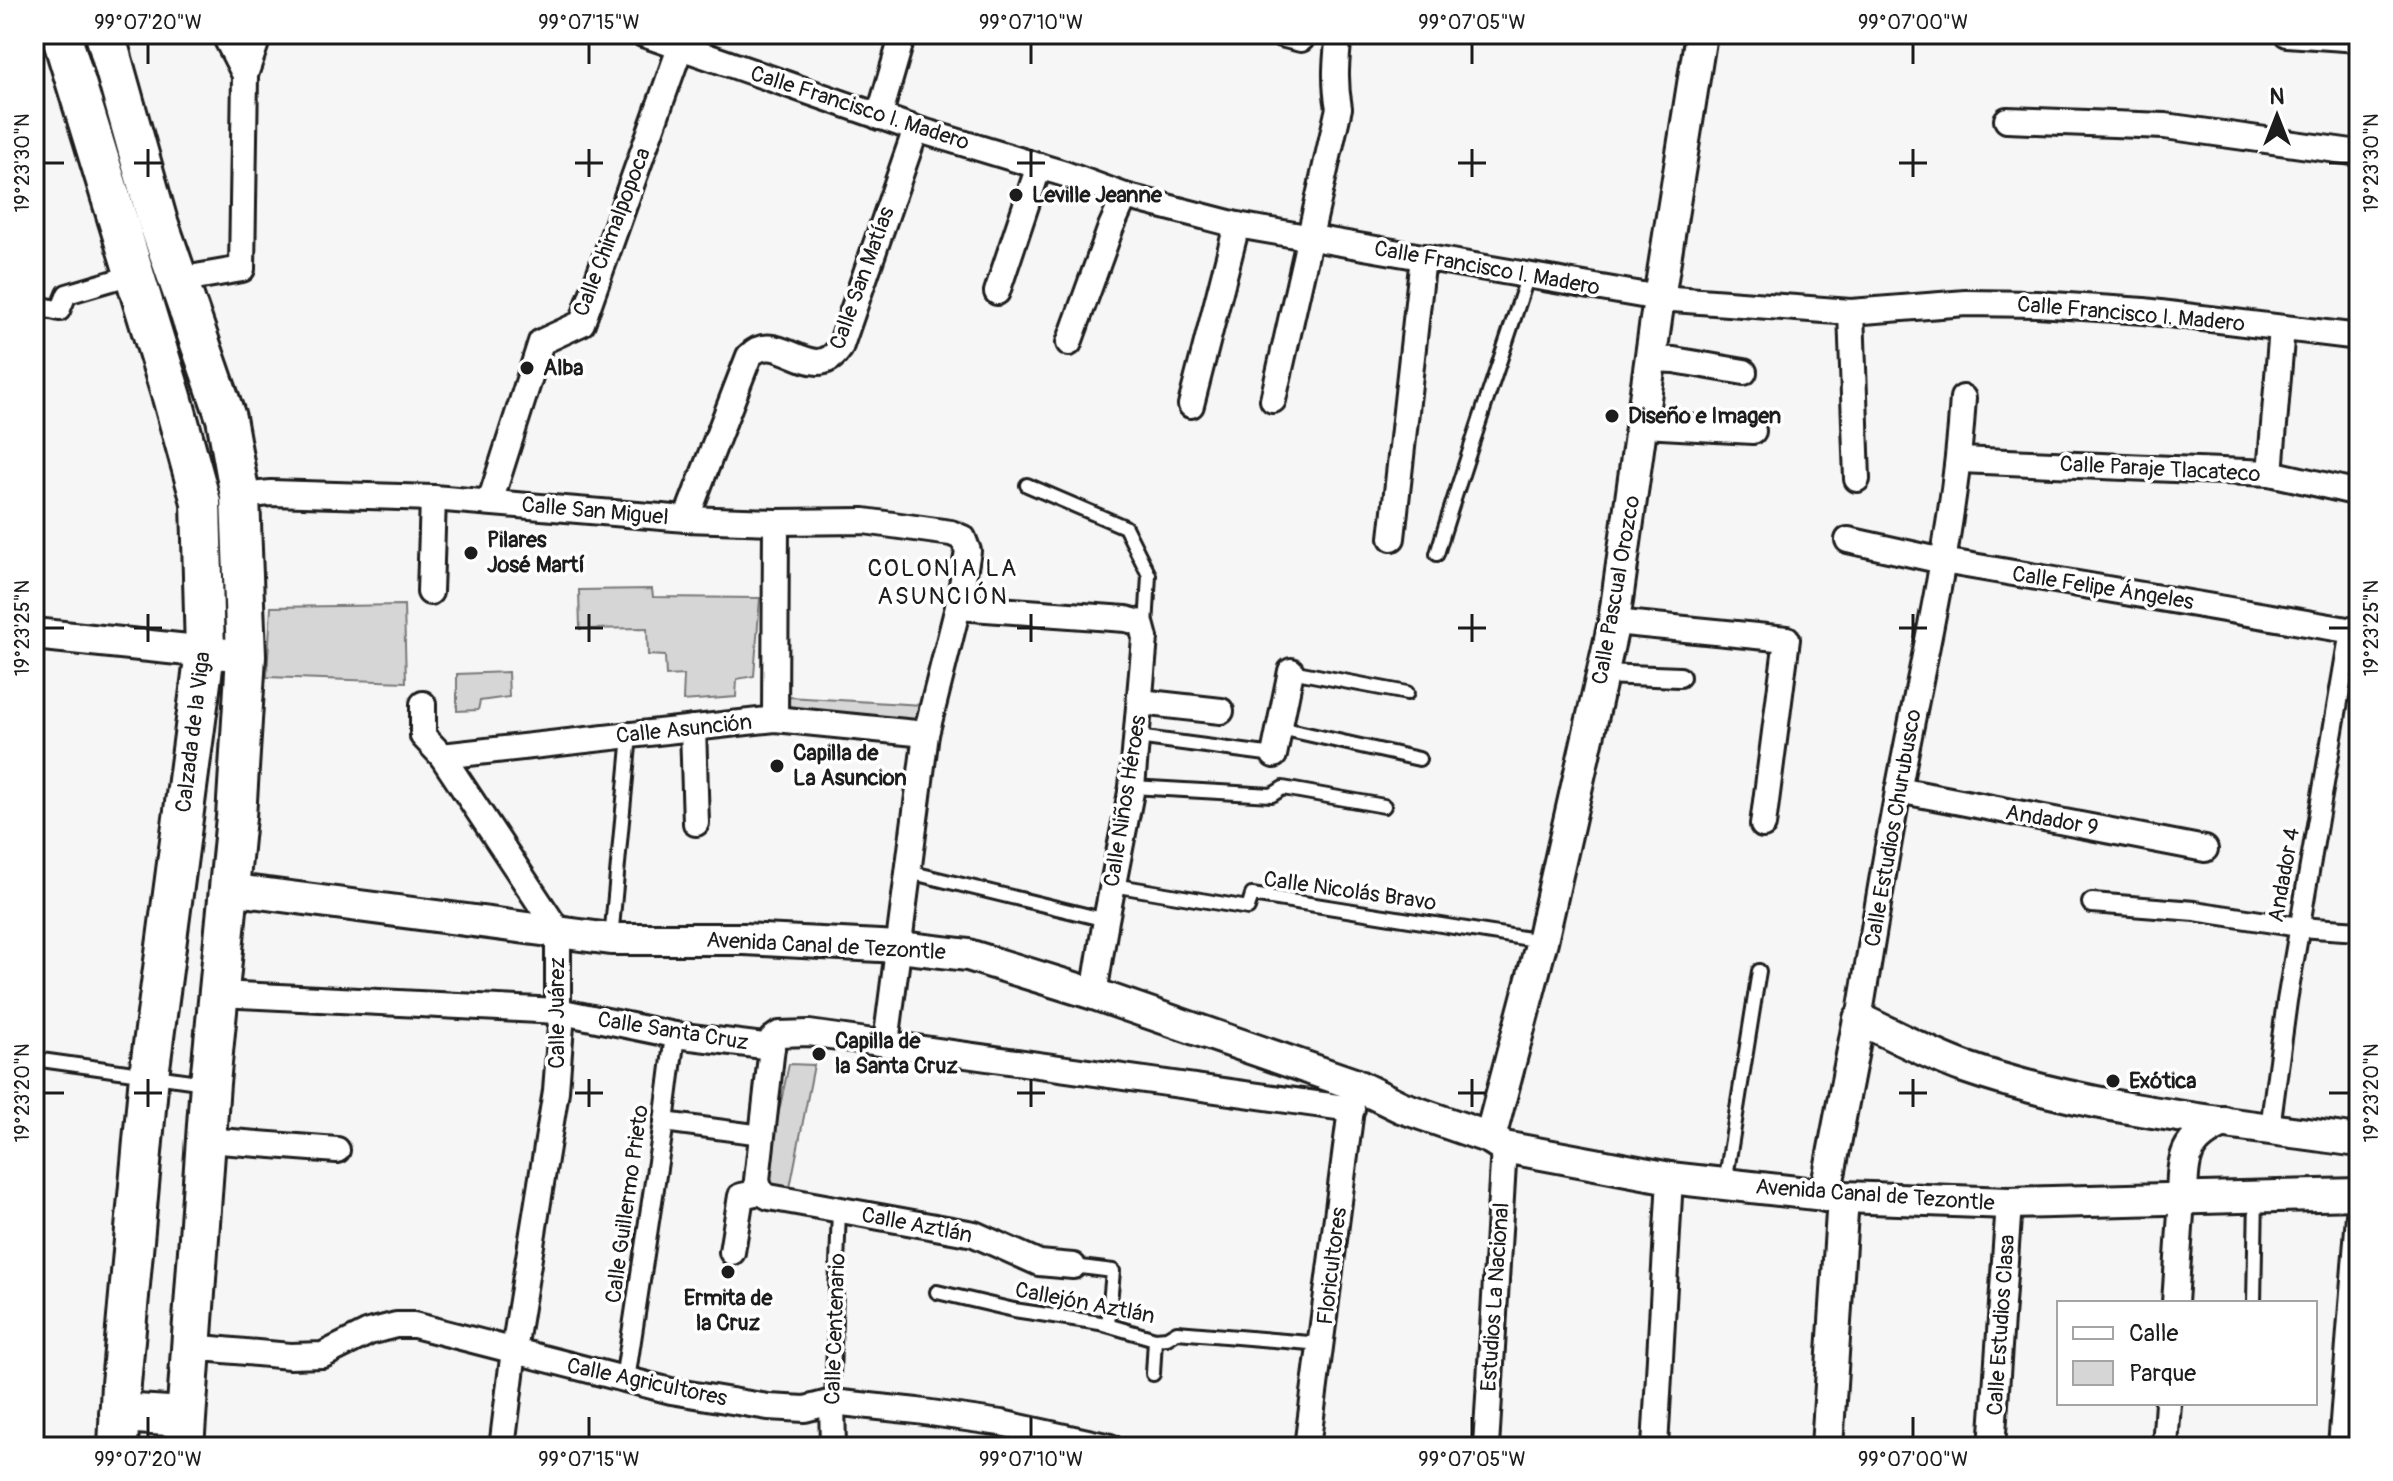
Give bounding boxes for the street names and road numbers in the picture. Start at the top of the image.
street label: Calle Francisco I. Madero [747,59,973,157]
street label: Calle Chimalpopoca [567,144,657,320]
street label: Calle San Matías [823,203,901,353]
street label: Calle Francisco I. Madero [1372,234,1602,302]
street label: Calle Francisco I. Madero [2016,290,2246,338]
street label: Calle Paraje Tlacateco [2059,450,2261,488]
street label: Calle San Miguel [520,491,670,531]
street label: Calle Pascual Orozco [1586,493,1646,687]
street label: Calle Felipe Ángeles [2010,560,2196,616]
street label: Calzada de la Viga [169,650,217,814]
street label: Calle Estudios Churubusco [1858,707,1928,949]
street label: Calle Asunción [615,708,753,750]
street label: Calle Niños Héroes [1098,713,1152,889]
street label: Andador 9 [2003,798,2101,842]
street label: Andador 4 [2262,825,2306,924]
street label: Calle Nicolás Bravo [1262,865,1438,917]
street label: Avenida Canal de Tezontle [706,926,947,966]
street label: Calle Juárez [543,957,571,1069]
street label: Calle Santa Cruz [596,1005,750,1057]
street label: Calle Guillermo Prieto [599,1103,655,1305]
street label: Avenida Canal de Tezontle [1754,1173,1996,1217]
street label: Calle Aztlán [859,1201,975,1249]
street label: Estudios La Nacional [1474,1202,1516,1392]
street label: Floricultores [1311,1205,1353,1326]
street label: Calle Estudios Clasa [1981,1234,2021,1416]
street label: Calle Centenario [818,1253,852,1405]
street label: Callejón Aztlán [1013,1276,1157,1330]
street label: Calle Agricultores [564,1351,730,1413]

